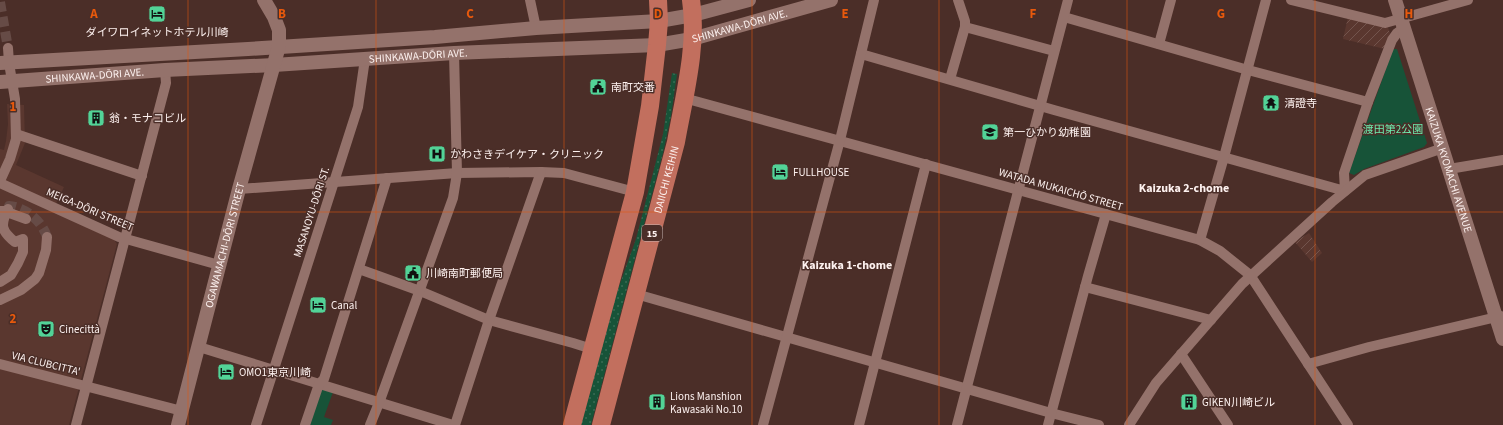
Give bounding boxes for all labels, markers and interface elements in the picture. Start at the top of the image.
hotel icon: ダイワロイネットホテル川崎 [147,4,167,24]
text: A [89,5,98,23]
text: B [278,5,286,23]
text: C [466,5,474,23]
text: D [654,5,662,23]
street label: SHINKAWA-DŌRI AVE. [690,5,790,47]
text: E [841,5,849,23]
text: F [1030,5,1037,23]
text: G [1217,5,1225,23]
text: H [1405,5,1413,23]
place label: ダイワロイネットホテル川崎 [86,25,229,40]
street label: SHINKAWA-DŌRI AVE. [368,45,468,67]
street label: SHINKAWA-DŌRI AVE. [45,65,145,87]
public building icon: 南町交番 [588,77,608,97]
place label: 南町交番 [611,80,655,95]
temple icon: 清證寺 [1261,93,1281,113]
place label: 清證寺 [1284,96,1317,111]
text: 1 [10,98,17,116]
street label: KAIZUKA KYOMACHI AVENUE [1422,105,1476,235]
building icon: 翁・モナコビル [86,108,106,128]
place label: 翁・モナコビル [109,111,186,126]
school or university icon: 第一ひかり幼稚園 [980,122,1000,142]
park label: 渡田第2公園 [1363,122,1423,137]
place label: 第一ひかり幼稚園 [1003,125,1091,140]
hospital icon: かわさきデイケア・クリニック [427,144,447,164]
street label: DAIICHI KEIHIN [650,144,683,215]
place label: かわさきデイケア・クリニック [450,147,604,162]
hotel icon: FULLHOUSE [770,162,790,182]
street label: MASANOYU-DŌRI ST. [290,165,333,259]
place label: FULLHOUSE [793,165,850,180]
street label: WATADA MUKAICHŌ STREET [997,165,1125,214]
street label: OGAWAMACHI-DŌRI STREET [202,180,249,309]
district label: Kaizuka 2-chome [1139,180,1229,197]
street label: MEIGA-DŌRI STREET [44,184,136,235]
road number: 15 [642,225,662,241]
district label: Kaizuka 1-chome [802,257,892,274]
public building icon: 川崎南町郵便局 [403,263,423,283]
place label: 川崎南町郵便局 [426,266,503,281]
hotel icon: Canal [308,295,328,315]
place label: Canal [331,298,357,313]
text: 2 [10,310,17,328]
theatre icon: Cinecittà [36,319,56,339]
place label: Cinecittà [59,322,100,337]
street label: VIA CLUBCITTA' [10,348,82,379]
hotel icon: OMO1東京川崎 [216,362,236,382]
place label: OMO1東京川崎 [239,365,311,380]
place label: Lions Manshion Kawasaki No.10 [670,389,742,417]
building icon: Lions Manshion Kawasaki No.10 [647,392,667,412]
building icon: GIKEN川崎ビル [1179,392,1199,412]
place label: GIKEN川崎ビル [1202,395,1275,410]

